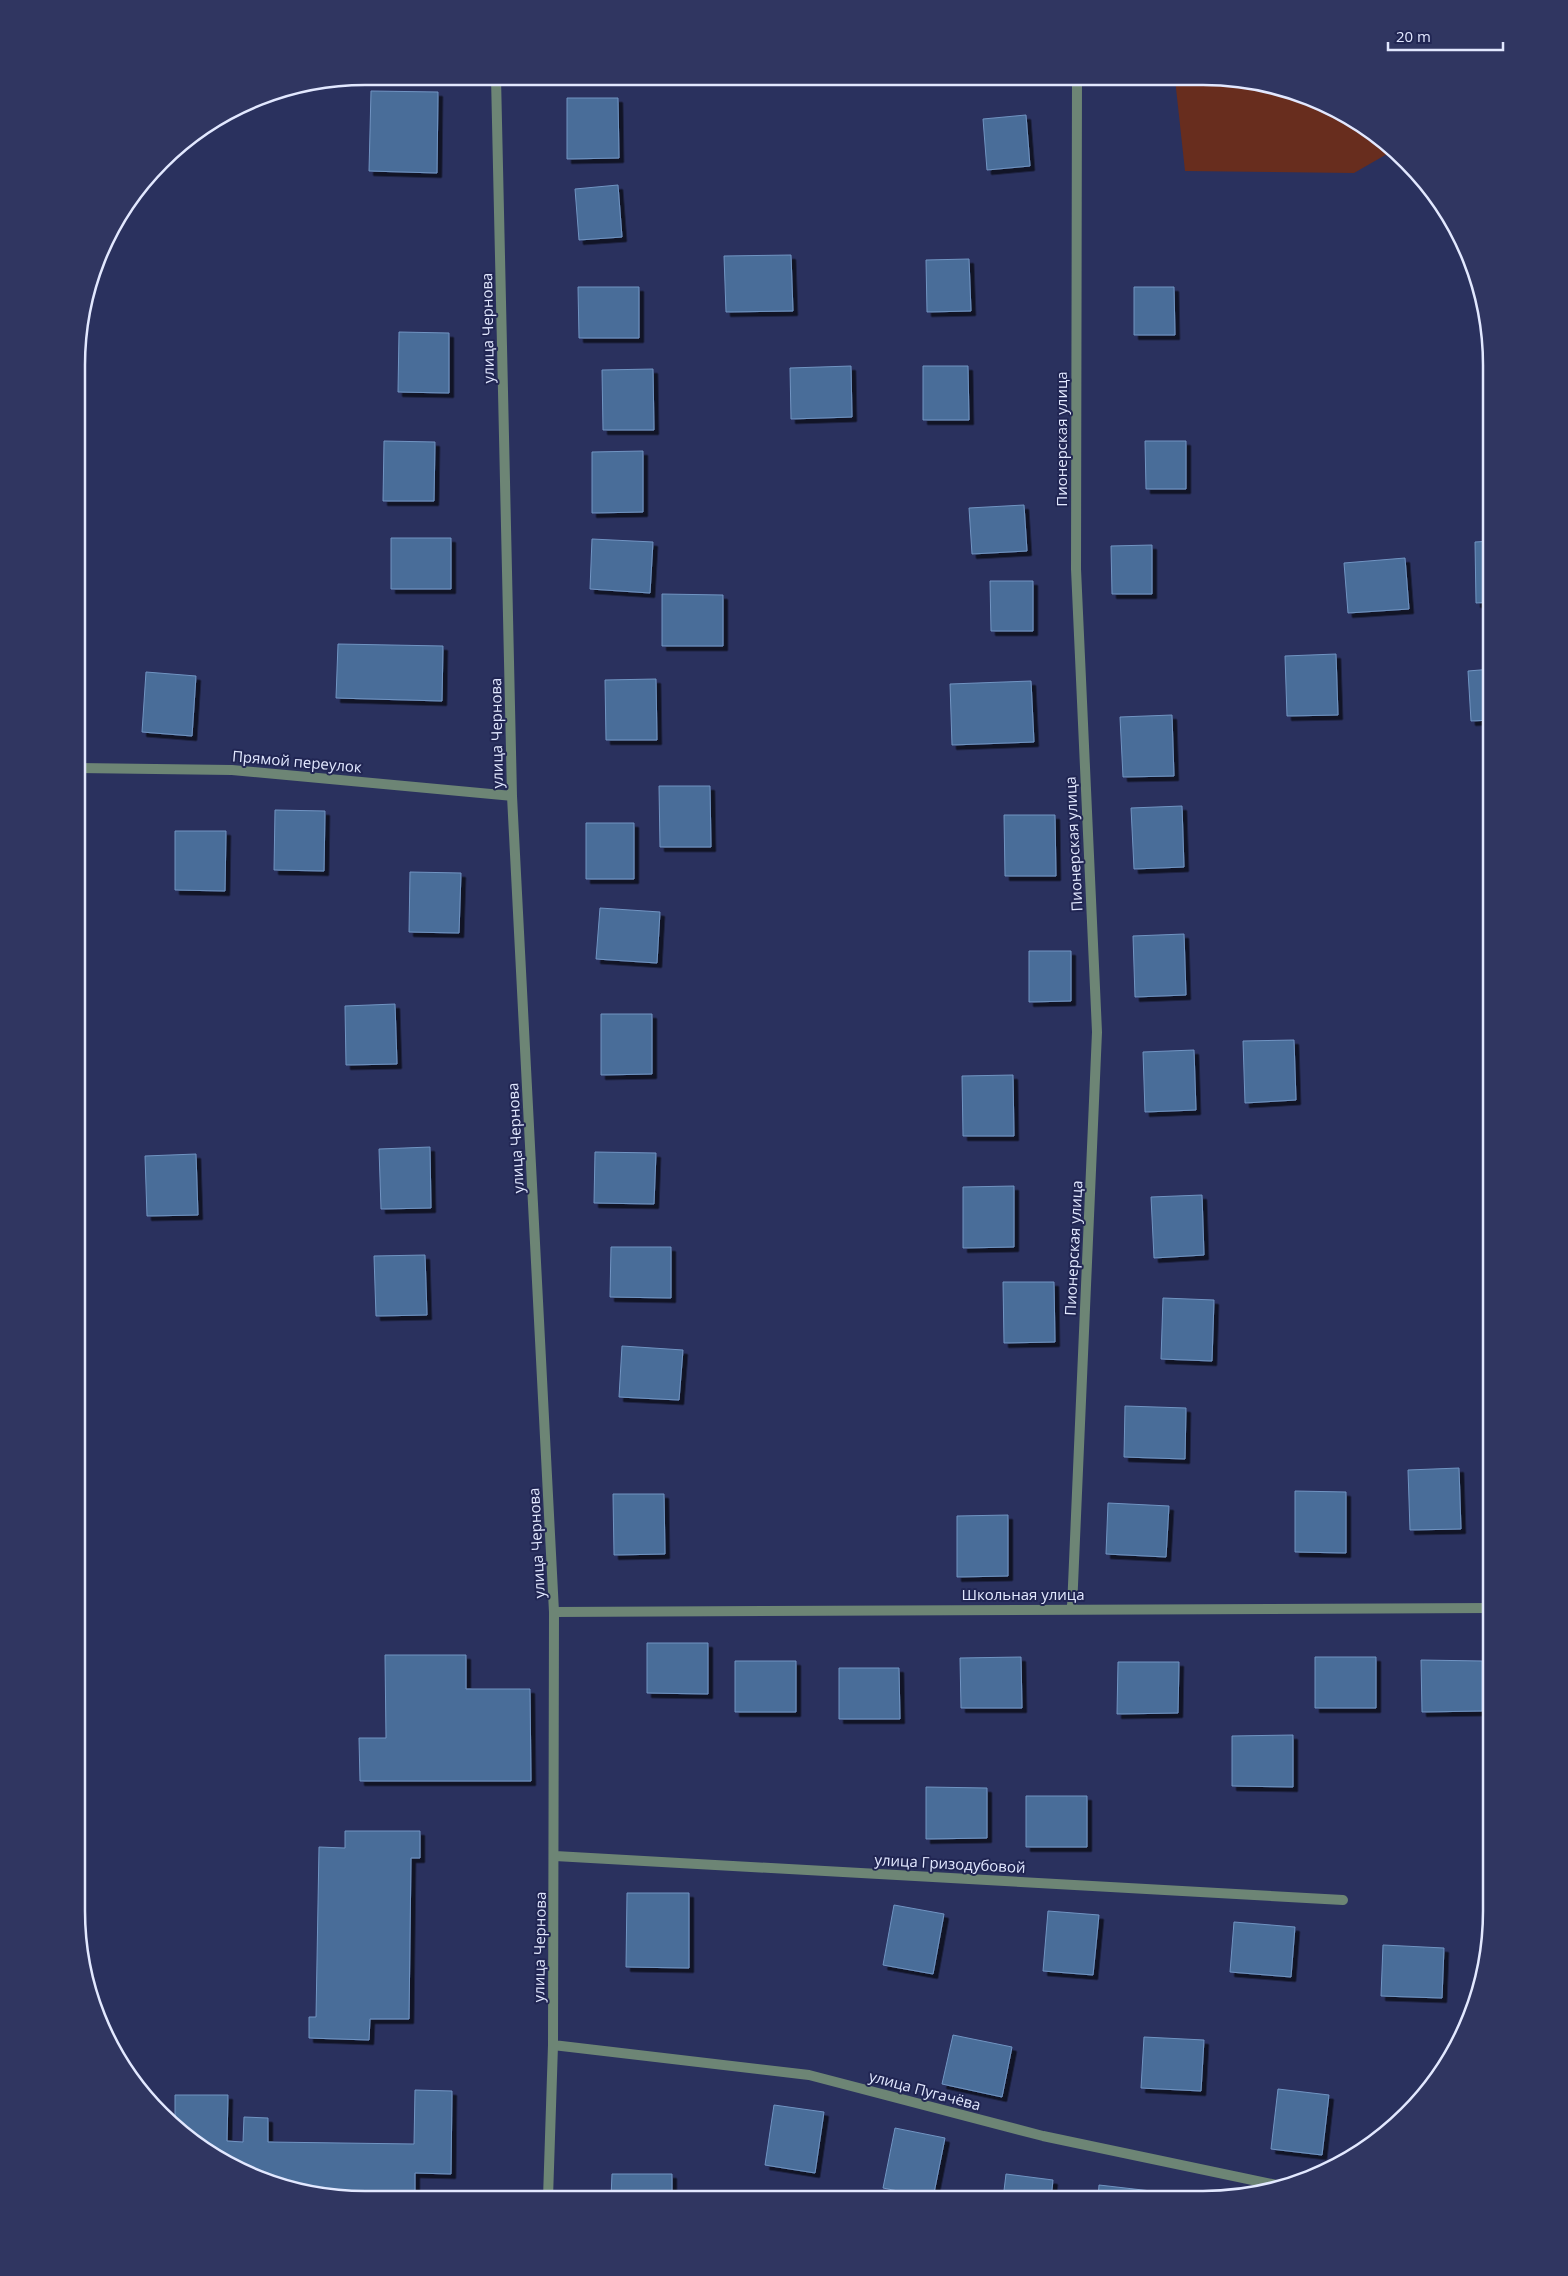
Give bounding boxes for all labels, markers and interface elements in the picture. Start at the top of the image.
scale bar [1388,20,1503,52]
text: 20 m [1396,26,1431,46]
street label: улица Чернова [476,272,498,384]
street label: Пионерская улица [1051,371,1071,507]
street label: улица Чернова [485,677,507,789]
street label: Прямой переулок [231,745,363,777]
street label: Пионерская улица [1059,776,1087,912]
street label: улица Чернова [502,1082,528,1194]
street label: Пионерская улица [1059,1180,1087,1316]
street label: улица Чернова [523,1487,549,1599]
street label: Школьная улица [961,1584,1085,1604]
street label: улица Гризодубовой [874,1849,1026,1877]
street label: улица Чернова [528,1891,550,2003]
street label: улица Пугачёва [867,2065,983,2115]

